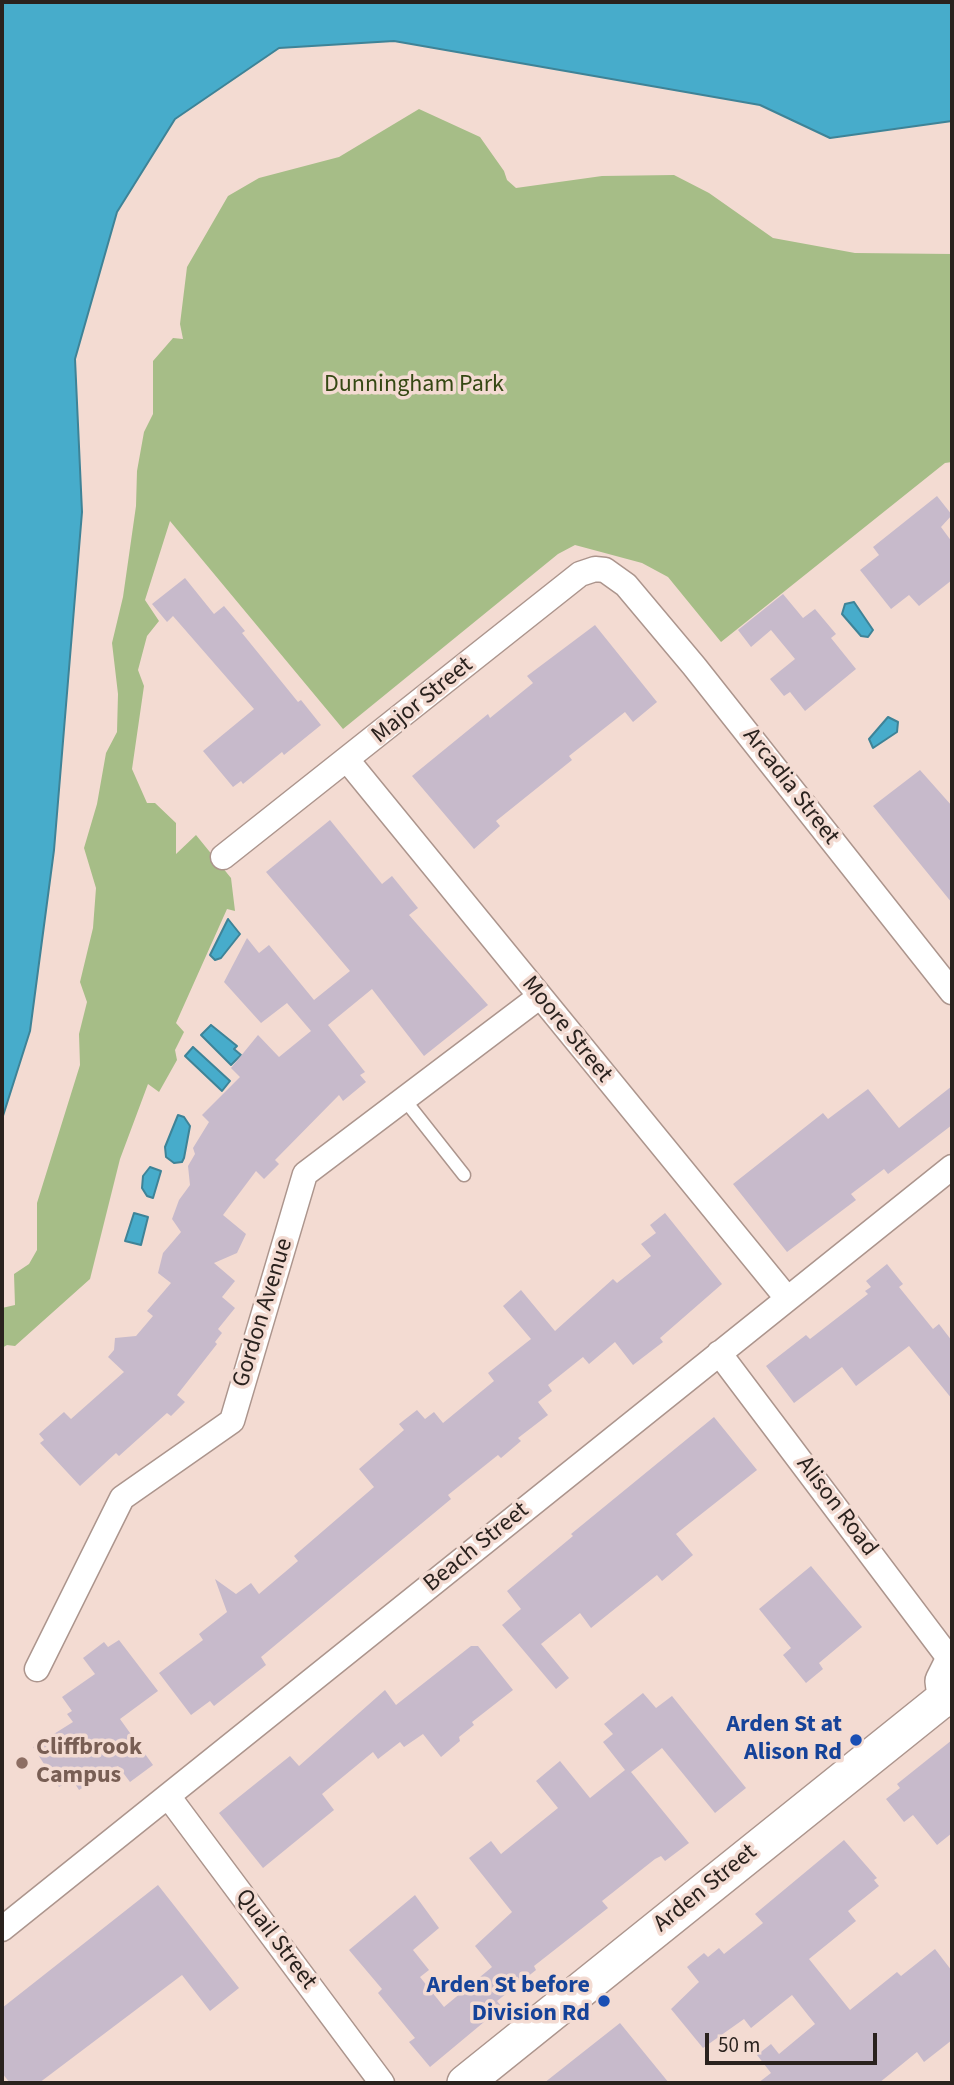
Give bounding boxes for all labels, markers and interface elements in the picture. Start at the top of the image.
park label: Dunningham Park [324,372,504,400]
street label: Major Street [367,652,479,750]
street label: Arcadia Street [736,723,844,851]
street label: Moore Street [514,971,618,1089]
street label: Gordon Avenue [228,1235,300,1391]
street label: Alison Road [789,1451,883,1563]
street label: Beach Street [419,1497,535,1599]
place label: Arden St at Alison Rd [726,1712,842,1768]
marker: Arden St at Alison Rd [848,1732,864,1748]
place label: Cliffbrook Campus [36,1735,142,1791]
marker: Cliffbrook Campus [14,1755,30,1771]
street label: Arden Street [649,1839,763,1939]
street label: Quail Street [228,1884,322,1996]
place label: Arden St before Division Rd [426,1973,590,2029]
marker: Arden St before Division Rd [596,1993,612,2009]
scale bar [709,2018,880,2062]
text: 50 m [718,2030,760,2060]

